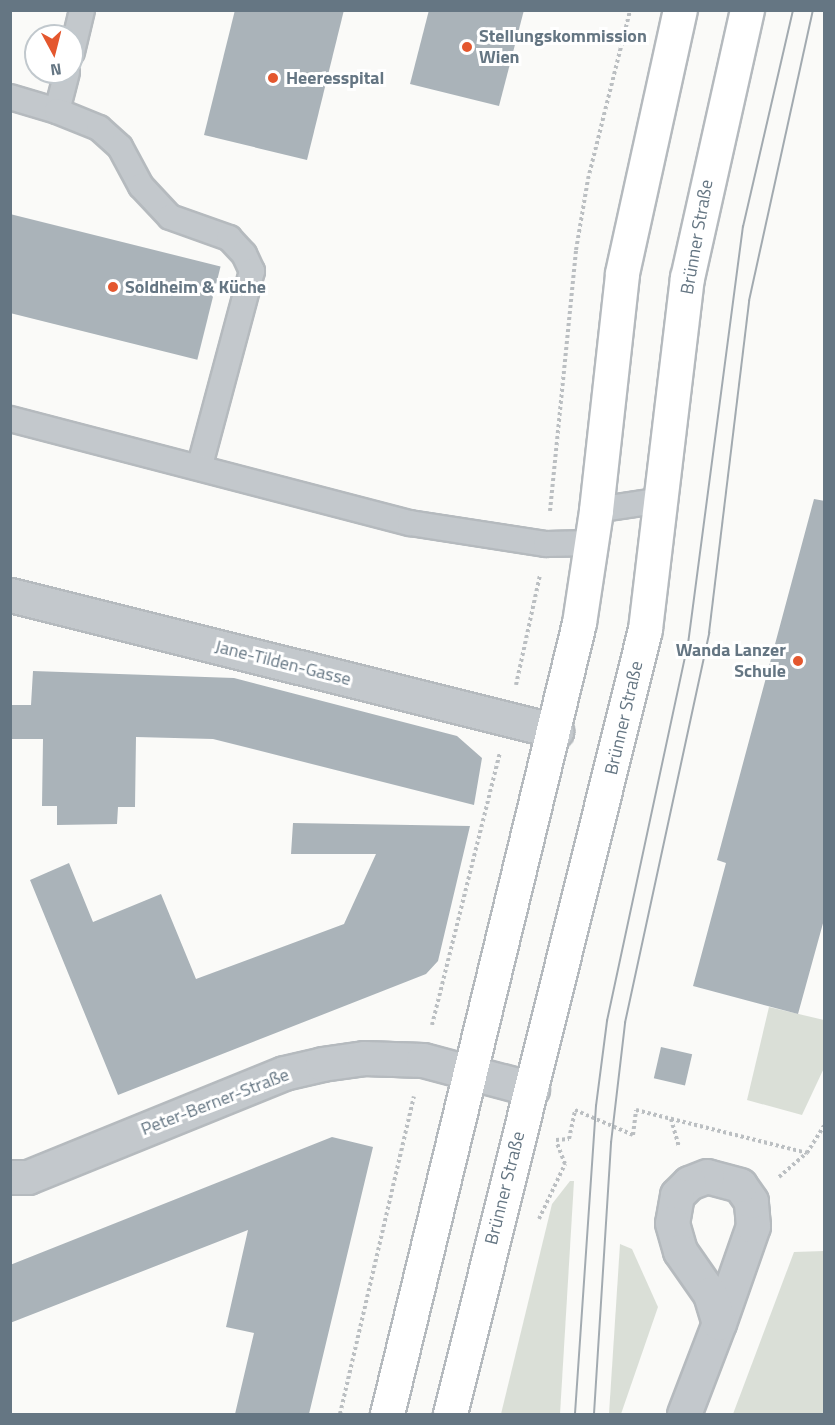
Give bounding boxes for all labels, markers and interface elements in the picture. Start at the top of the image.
north arrow [24,24,84,84]
place label: Stellungskommission Wien [479,26,647,68]
marker: Stellungskommission Wien [460,40,474,54]
text: N [49,57,63,82]
place label: Heeresspital [286,67,384,89]
marker: Heeresspital [264,69,282,87]
street label: Brünner Straße [676,178,718,296]
place label: Soldheim & Küche [125,276,266,298]
marker: Soldheim & Küche [106,280,120,294]
street label: Jane-Tilden-Gasse [213,636,353,690]
place label: Wanda Lanzer Schule [676,640,786,682]
marker: Wanda Lanzer Schule [791,654,805,668]
street label: Brünner Straße [600,659,648,777]
street label: Peter-Berner-Straße [138,1064,292,1140]
street label: Brünner Straße [480,1129,530,1247]

